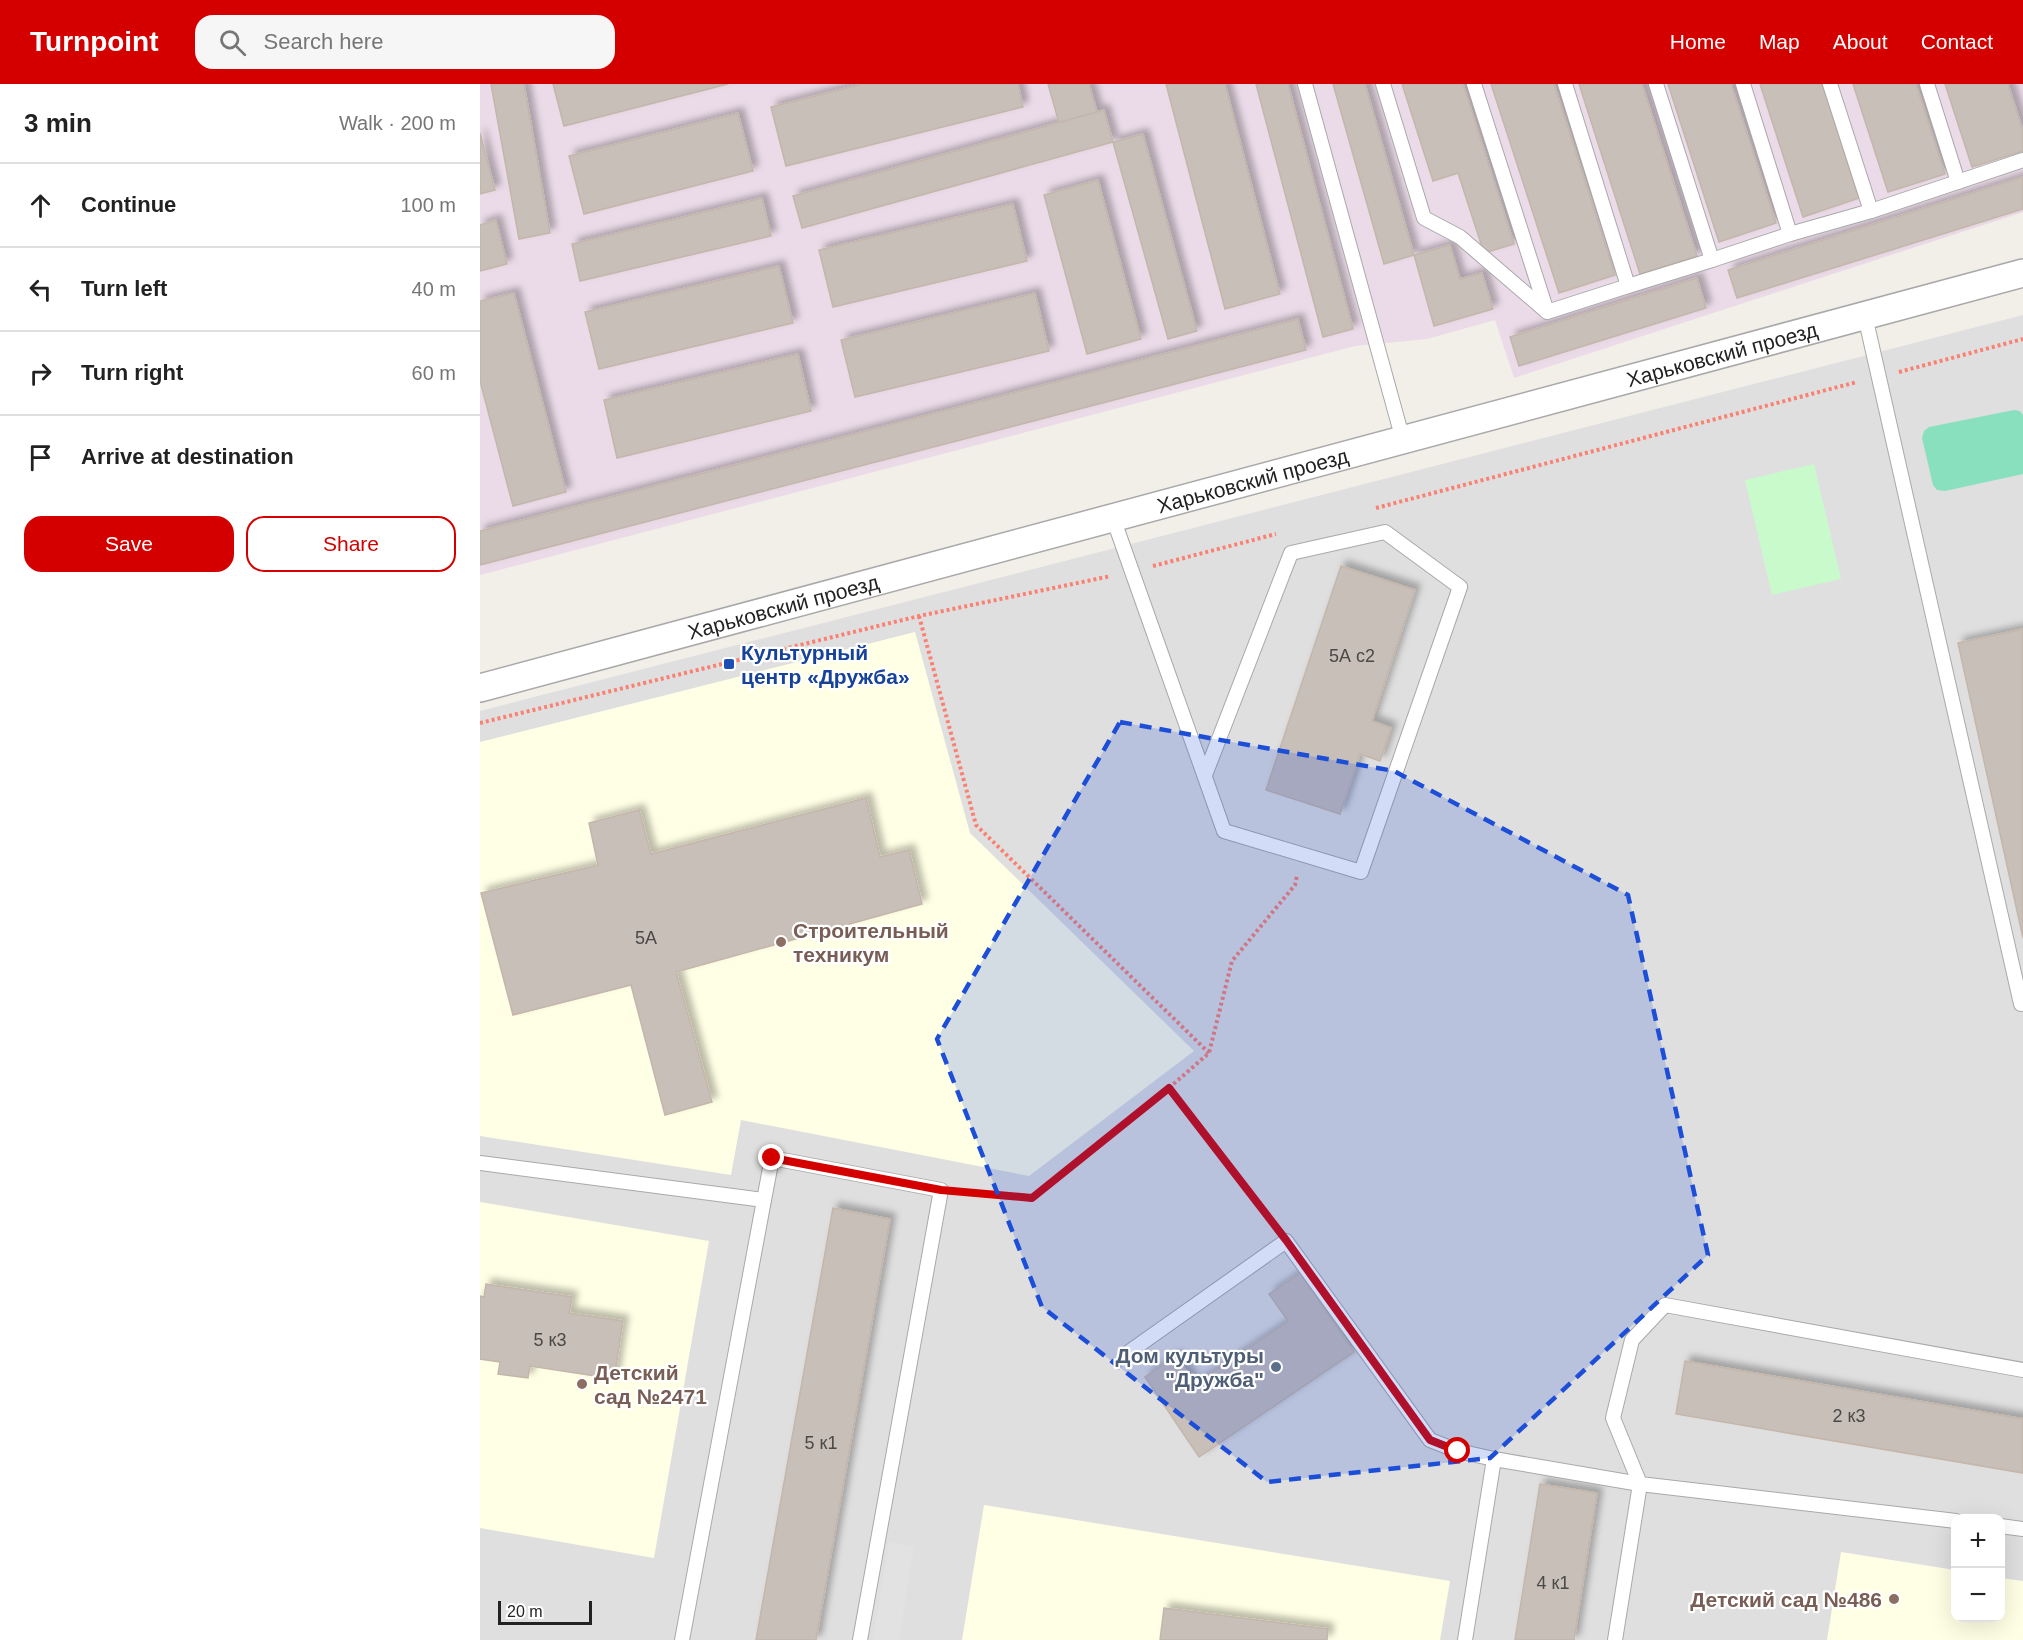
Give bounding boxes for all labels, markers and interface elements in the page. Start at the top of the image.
search box [195,15,615,69]
text: Turnpoint [30,26,159,57]
icon: search [216,26,249,59]
text: Search here [264,29,383,54]
text: Home [1670,30,1726,53]
text: Map [1759,30,1800,53]
text: About [1833,30,1888,53]
text: Contact [1921,30,1993,53]
text: 3 min [24,108,92,138]
text: Walk · 200 m [339,112,456,134]
icon: ahead [24,189,57,222]
text: Continue [81,192,176,217]
text: 100 m [400,194,456,216]
icon: left [24,273,57,306]
text: Turn left [81,276,167,301]
text: 40 m [412,278,456,300]
street label: Харьковский проезд [1624,317,1820,391]
icon: right [24,357,57,390]
text: Turn right [81,360,183,385]
text: 60 m [412,362,456,384]
icon: arrive [24,441,57,474]
text: Arrive at destination [81,444,294,469]
street label: Харьковский проезд [1155,444,1351,517]
button: Save [24,516,234,572]
button: Share [246,516,456,572]
street label: Харьковский проезд [685,570,881,643]
place label: Культурный центр «Дружба» [741,641,910,688]
house number: 5А с2 [1329,646,1375,666]
marker: Культурный центр «Дружба» [722,657,736,671]
place label: Строительный техникум [793,919,949,966]
house number: 5А [635,928,657,948]
marker: Строительный техникум [774,935,788,949]
route end [758,1144,784,1170]
house number: 5 к3 [534,1330,566,1350]
place label: Дом культуры "Дружба" [1116,1344,1264,1391]
marker: Дом культуры "Дружба" [1269,1360,1283,1374]
place label: Детский сад №2471 [594,1361,707,1408]
marker: Детский сад №2471 [575,1377,589,1391]
house number: 2 к3 [1833,1406,1865,1426]
house number: 5 к1 [805,1433,837,1453]
route start [1444,1437,1470,1463]
map controls [1951,1514,2005,1622]
button: + [1951,1514,2005,1568]
button: − [1951,1568,2005,1622]
house number: 4 к1 [1537,1573,1569,1593]
place label: Детский сад №486 [1690,1588,1882,1611]
marker: Детский сад №486 [1887,1592,1901,1606]
scale bar [498,1598,592,1626]
text: 20 m [507,1603,543,1620]

